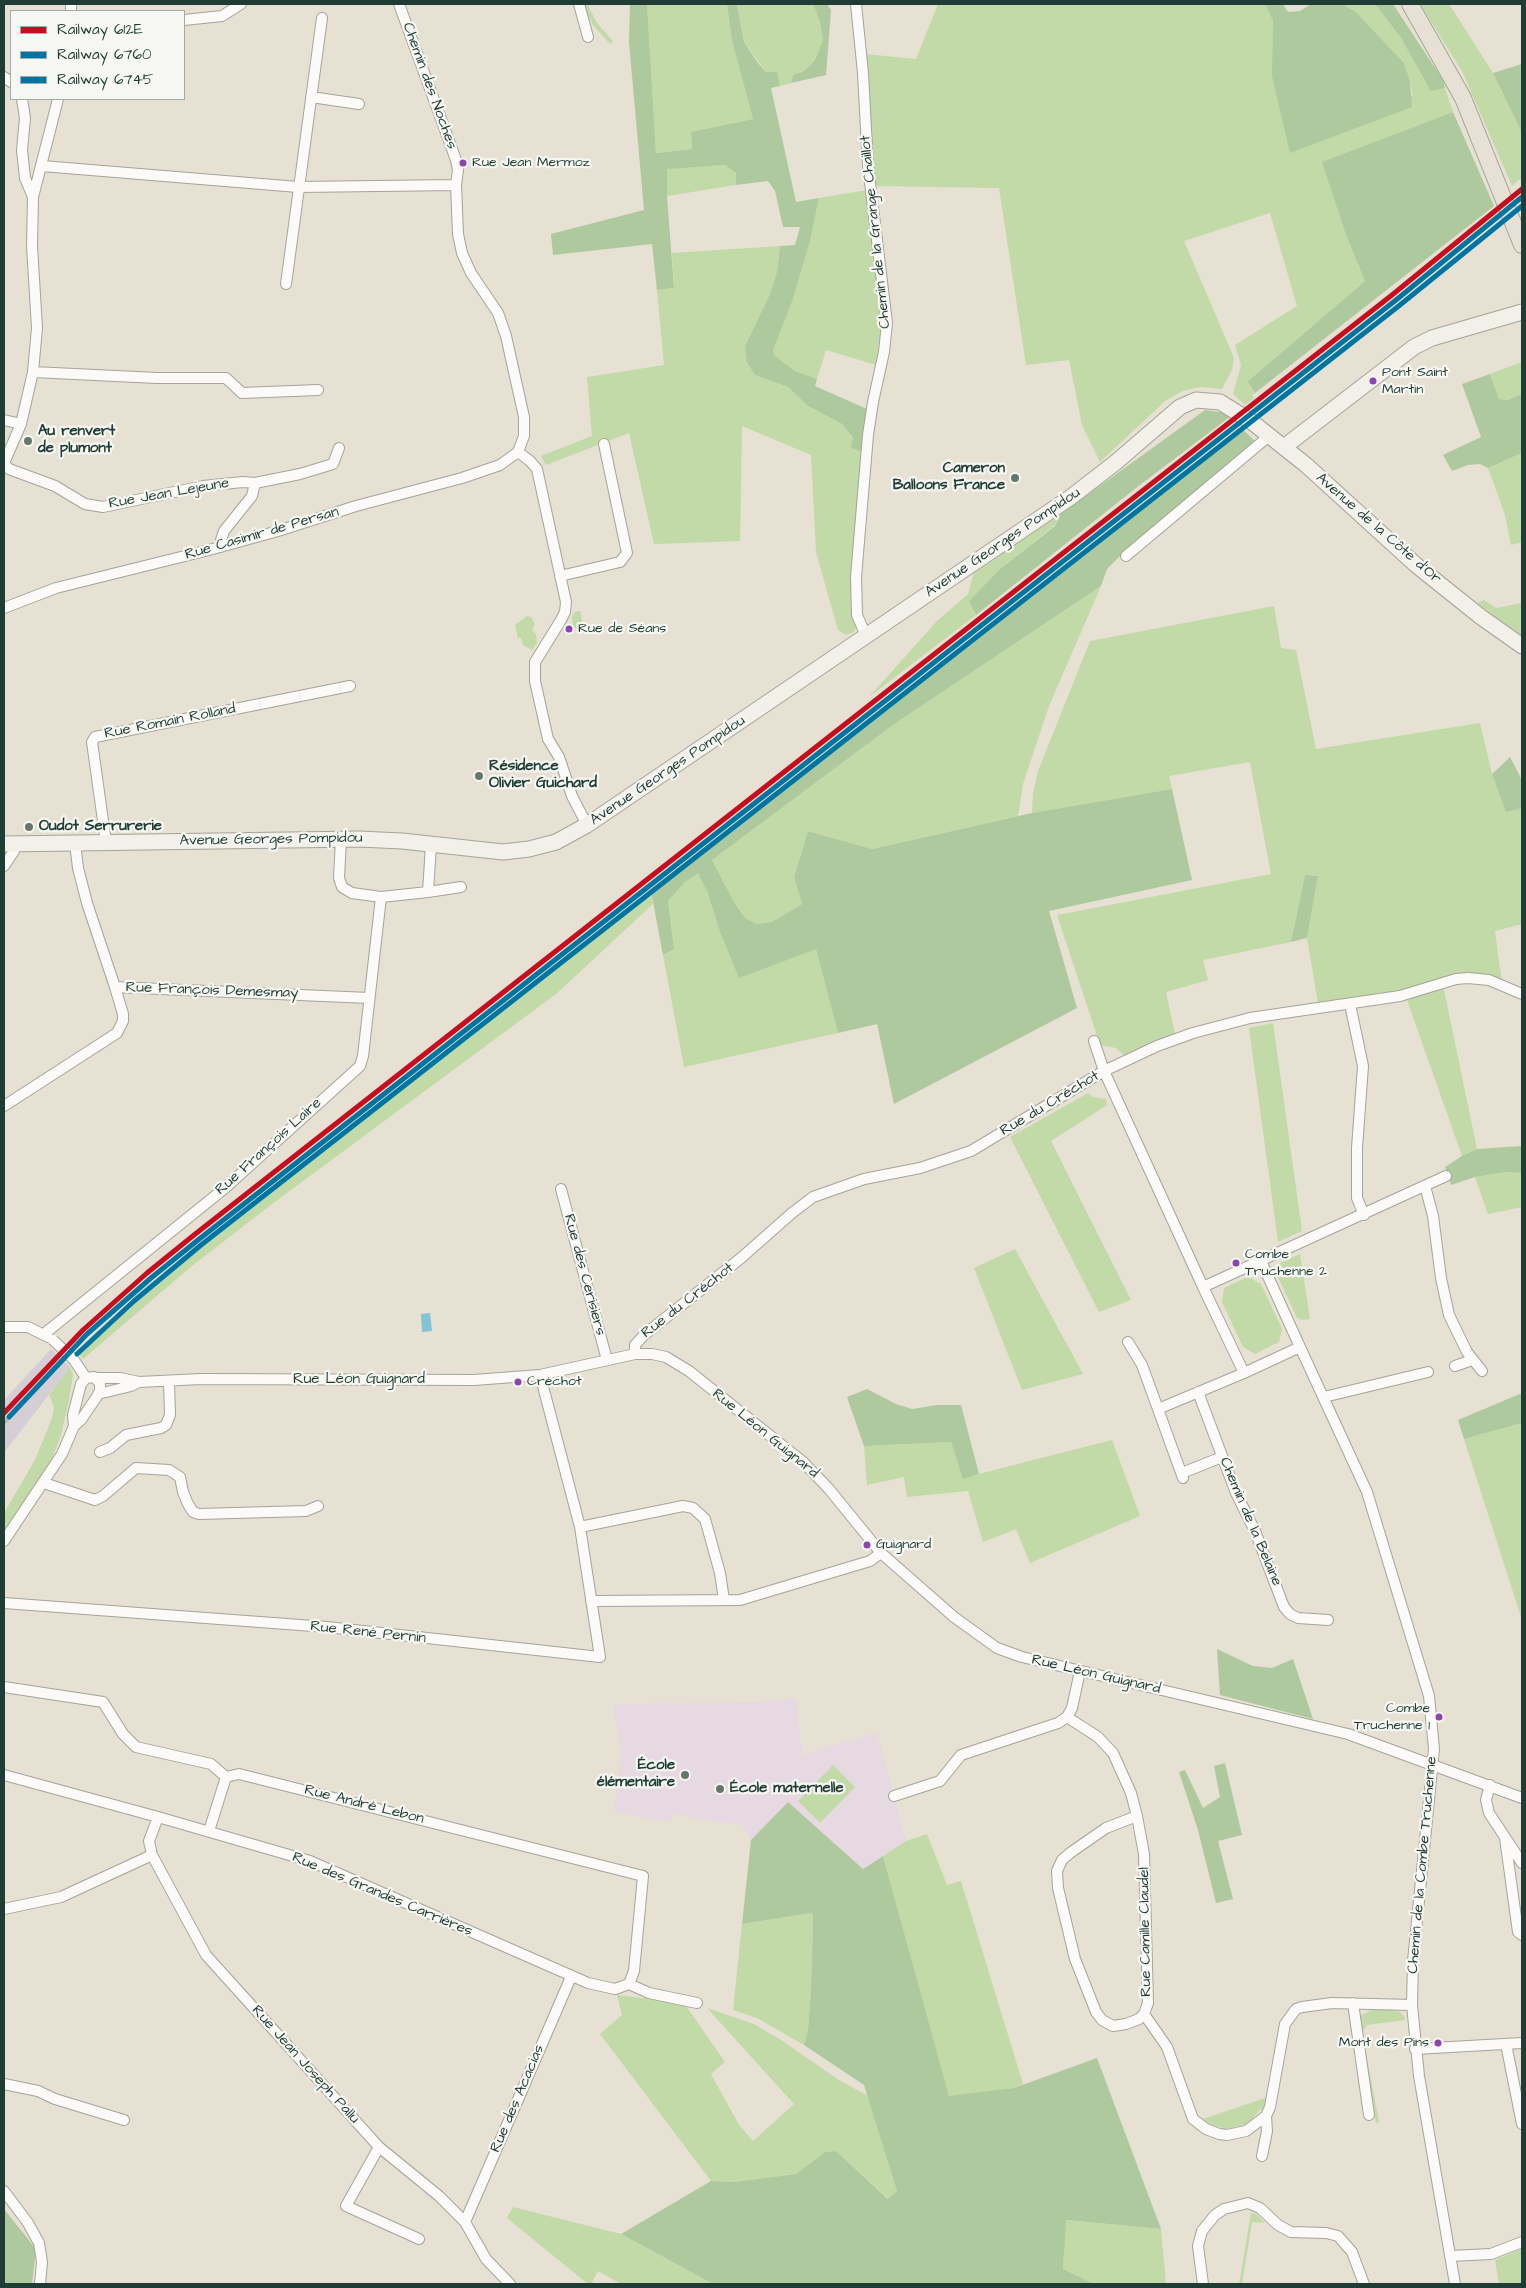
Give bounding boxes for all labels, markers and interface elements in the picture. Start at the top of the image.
legend [10,10,185,100]
text: Railway 612E [57,19,143,40]
street label: Chemin des Noches [398,20,460,152]
text: Railway 6760 [57,44,151,65]
text: Railway 6745 [57,69,153,90]
street label: Chemin de la Grange Chaillot [857,134,895,330]
place label: Rue Jean Mermoz [472,155,590,171]
marker: Rue Jean Mermoz [458,158,468,168]
place label: Pont Saint Martin [1382,365,1448,398]
marker: Pont Saint Martin [1368,376,1378,386]
place label: Au renvert de plumont [38,423,115,458]
marker: Au renvert de plumont [22,435,34,447]
place label: Cameron Balloons France [893,460,1005,495]
street label: Avenue de la Côte d'Or [1312,470,1444,588]
marker: Cameron Balloons France [1009,472,1021,484]
street label: Rue Jean Lejeune [107,475,231,513]
street label: Avenue Georges Pompidou [922,484,1084,602]
street label: Rue Casimir de Persan [183,503,341,565]
place label: Rue de Séans [578,621,666,637]
marker: Rue de Séans [564,624,574,634]
street label: Rue Romain Rolland [103,700,237,744]
street label: Avenue Georges Pompidou [587,712,749,830]
place label: Résidence Olivier Guichard [489,758,597,793]
marker: Résidence Olivier Guichard [473,770,485,782]
place label: Oudot Serrurerie [39,818,162,836]
marker: Oudot Serrurerie [23,821,35,833]
street label: Avenue Georges Pompidou [179,829,363,851]
street label: Rue François Demesmay [125,979,299,1003]
street label: Rue du Créchot [997,1067,1103,1141]
street label: Rue François Laire [212,1095,326,1199]
street label: Rue des Cerisiers [559,1212,609,1338]
place label: Combe Truchenne 2 [1245,1247,1327,1280]
marker: Combe Truchenne 2 [1231,1258,1241,1268]
street label: Rue du Créchot [638,1259,738,1343]
street label: Rue Léon Guignard [293,1371,425,1389]
place label: Créchot [527,1374,582,1390]
marker: Créchot [513,1377,523,1387]
street label: Rue Léon Guignard [708,1385,822,1483]
street label: Chemin de la Belaine [1215,1455,1285,1589]
place label: Guignard [876,1537,931,1553]
marker: Guignard [862,1540,872,1550]
street label: Rue René Pernin [309,1618,427,1648]
street label: Rue Léon Guignard [1030,1651,1162,1699]
place label: Combe Truchenne 1 [1354,1701,1430,1734]
marker: Combe Truchenne 1 [1434,1712,1444,1722]
street label: Chemin de la Combe Truchenne [1405,1756,1441,1974]
place label: École élémentaire [597,1757,675,1792]
marker: École élémentaire [679,1769,691,1781]
place label: École maternelle [730,1780,843,1798]
street label: Rue André Lebon [302,1781,426,1829]
marker: École maternelle [714,1783,726,1795]
street label: Rue des Grandes Carrières [289,1849,475,1941]
street label: Rue Camille Claudel [1136,1867,1156,1997]
street label: Rue Jean Joseph Pallu [247,2002,363,2128]
place label: Mont des Pins [1339,2035,1429,2051]
marker: Mont des Pins [1433,2038,1443,2048]
street label: Rue des Acacias [487,2042,549,2156]

